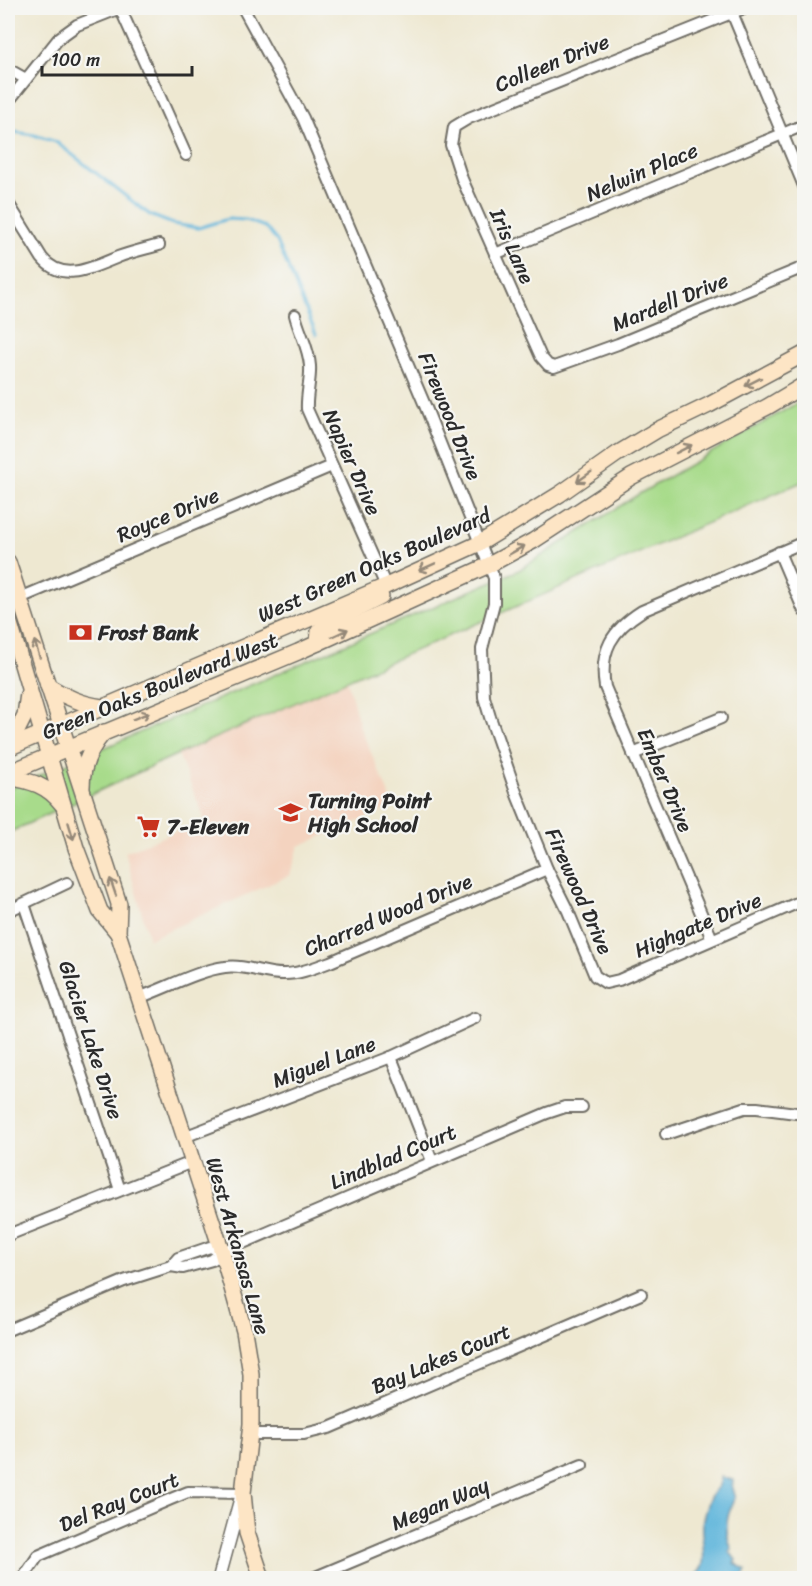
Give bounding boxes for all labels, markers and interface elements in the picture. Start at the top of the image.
street label: Colleen Drive [489,23,615,103]
scale bar [42,39,192,77]
text: 100 m [51,44,100,76]
street label: Nelwin Place [580,131,704,213]
street label: Iris Lane [478,201,546,290]
street label: Mardell Drive [606,261,734,343]
street label: Firewood Drive [407,346,493,486]
one-way arrow [745,377,763,388]
street label: Napier Drive [312,402,393,522]
one-way arrow [674,443,692,454]
one-way arrow [576,471,592,484]
street label: Royce Drive [111,476,226,554]
street label: West Green Oaks Boulevard [251,496,499,634]
one-way arrow [508,544,525,556]
one-way arrow [418,562,437,573]
place label: Frost Bank [97,614,200,652]
bank icon: Frost Bank [67,620,93,646]
street label: Green Oaks Boulevard West [36,621,284,751]
one-way arrow [331,626,349,638]
one-way arrow [31,640,42,659]
one-way arrow [132,710,150,721]
street label: Ember Drive [626,722,704,838]
place label: Turning Point High School [307,782,432,844]
school or university icon: Turning Point High School [277,800,303,826]
place label: 7-Eleven [167,808,250,846]
supermarket icon: 7-Eleven [136,814,162,840]
one-way arrow [66,821,77,840]
street label: Firewood Drive [534,821,624,961]
street label: Charred Wood Drive [298,862,478,968]
one-way arrow [106,878,117,897]
street label: Highgate Drive [628,881,768,969]
street label: Glacier Lake Drive [47,956,135,1125]
street label: Miguel Lane [266,1025,382,1099]
street label: Lindblad Court [324,1113,462,1201]
street label: West Arkansas Lane [194,1153,282,1340]
street label: Bay Lakes Court [365,1313,517,1405]
street label: Del Ray Court [53,1461,185,1543]
street label: Megan Way [385,1466,495,1542]

